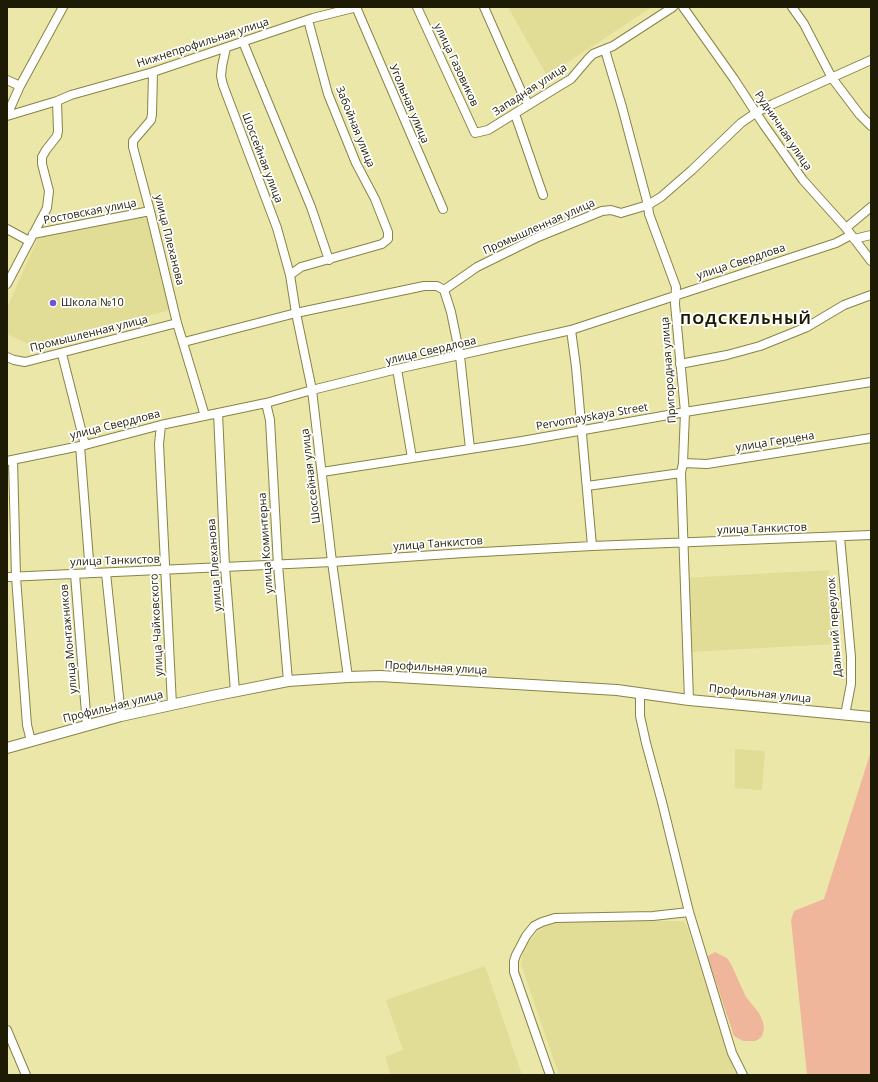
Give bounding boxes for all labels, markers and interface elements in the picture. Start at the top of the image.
street label: Нижнепрофильная улица [135,15,271,71]
street label: улица Газовиков [431,21,481,109]
street label: Западная улица [491,61,569,119]
street label: Угольная улица [386,62,432,146]
street label: Забойная улица [333,84,377,170]
street label: Рудничная улица [752,89,814,173]
street label: Шоссейная улица [239,111,285,205]
street label: улица Плеханова [151,193,187,287]
street label: Промышленная улица [481,196,597,258]
street label: Ростовская улица [42,197,138,227]
street label: улица Свердлова [695,241,787,283]
place label: Школа №10 [61,296,124,310]
marker: Школа №10 [48,298,58,308]
district label: ПОДСКЕЛЬНЫЙ [680,311,812,329]
street label: Промышленная улица [29,313,149,355]
street label: Пригородная улица [659,316,679,424]
street label: улица Свердлова [384,334,478,368]
street label: Pervomayskaya Street [535,401,649,433]
street label: улица Свердлова [69,407,161,443]
street label: Шоссейная улица [299,428,323,524]
street label: улица Герцена [735,429,815,455]
street label: улица Коминтерна [256,492,276,594]
street label: улица Плеханова [205,518,225,612]
street label: улица Танкистов [717,521,807,537]
street label: улица Танкистов [393,534,483,554]
street label: улица Танкистов [70,553,160,569]
street label: улица Чайковского [148,573,166,677]
street label: Дальний переулок [825,577,845,677]
street label: улица Монтажников [58,584,80,694]
street label: Профильная улица [384,659,488,677]
street label: Профильная улица [708,682,812,706]
street label: Профильная улица [62,688,164,726]

